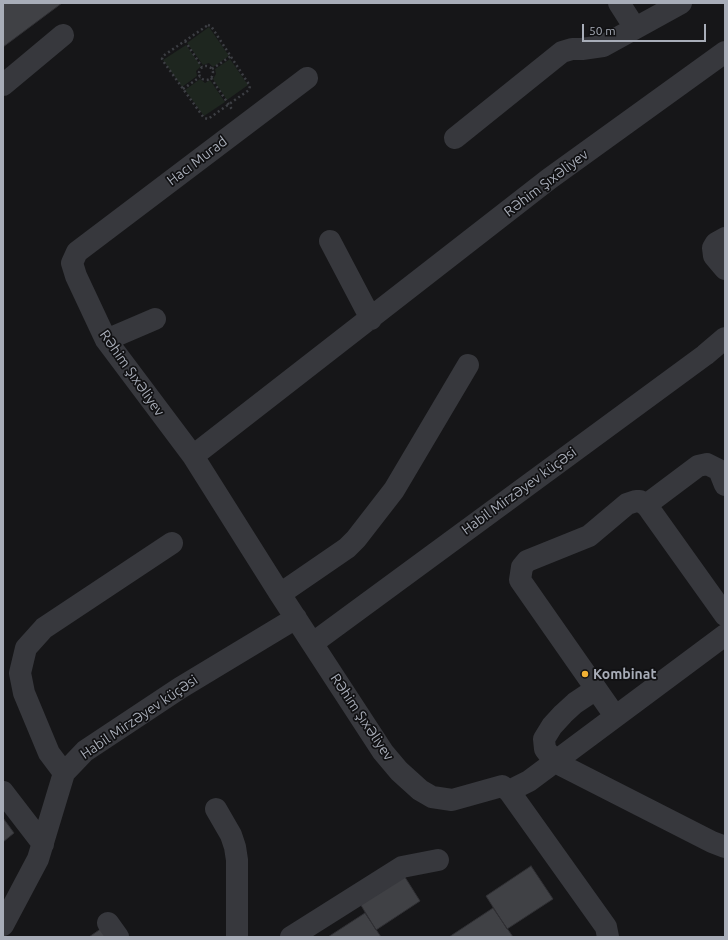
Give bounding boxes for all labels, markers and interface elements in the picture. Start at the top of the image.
scale bar [584,16,708,42]
text: 50 m [589,24,616,37]
street label: Hacı Murad [164,133,230,189]
street label: Rəhim Şıxəliyev [501,146,591,220]
street label: Rəhim Şıxəliyev [96,327,168,419]
street label: Habil Mirzəyev küçəsi [458,444,580,538]
place label: Kombinat [593,666,656,682]
marker: Kombinat [580,669,590,679]
street label: Rəhim Şıxəliyev [327,670,397,764]
street label: Habil Mirzəyev küçəsi [77,672,201,762]

